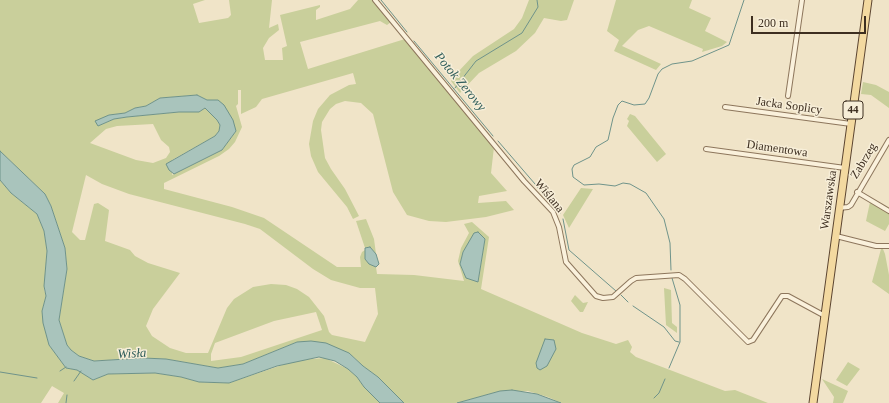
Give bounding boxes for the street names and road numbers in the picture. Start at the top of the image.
street label: Jacka Soplicy [755,94,823,118]
road number: 44 [843,101,863,119]
street label: Diamentowa [746,138,808,160]
street label: Zabrzeg [848,140,880,182]
street label: Warszawska [818,169,840,231]
street label: Wiślana [531,176,567,216]

